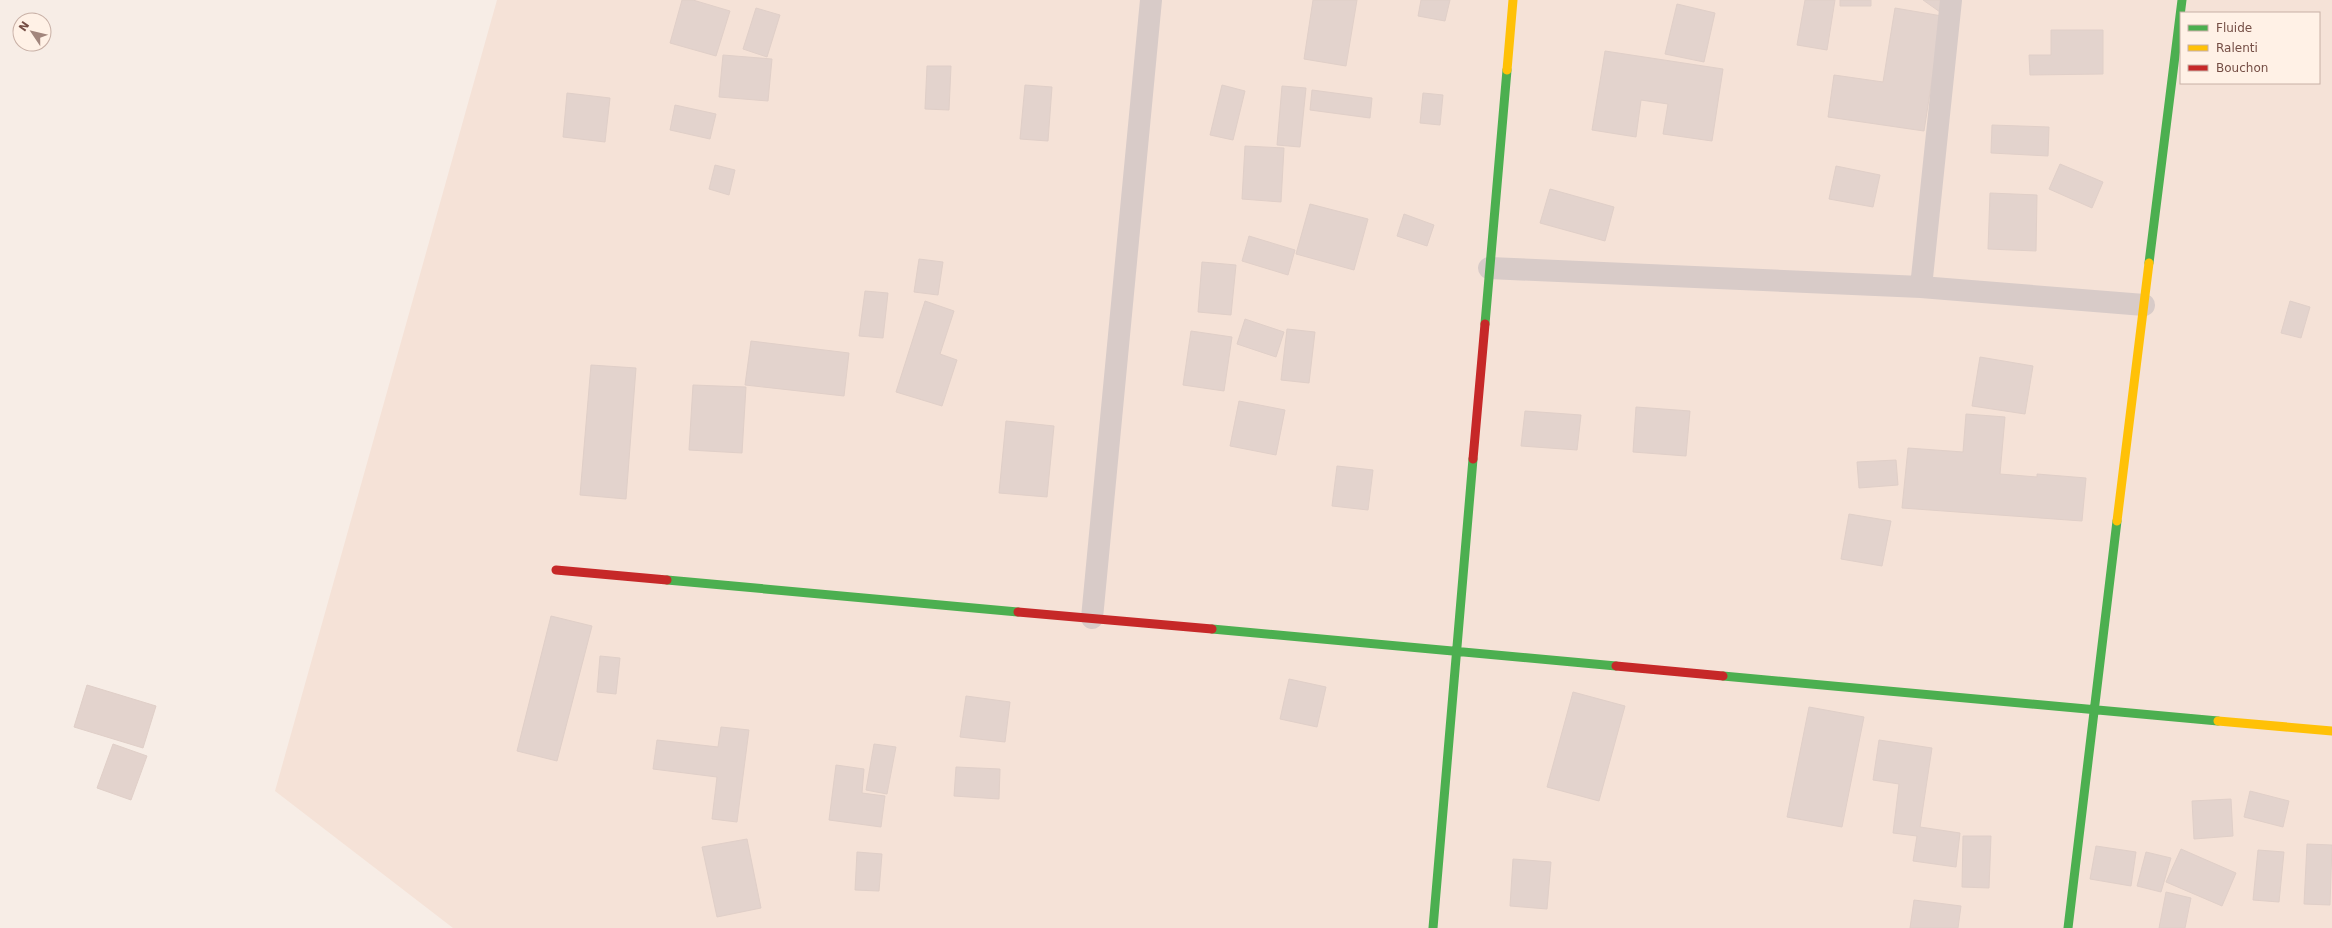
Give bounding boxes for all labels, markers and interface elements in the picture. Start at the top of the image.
north arrow [12,12,52,52]
legend [2180,12,2320,84]
text: N [16,19,32,34]
text: Fluide [2216,21,2252,35]
text: Ralenti [2216,41,2258,55]
text: Bouchon [2216,61,2268,75]

